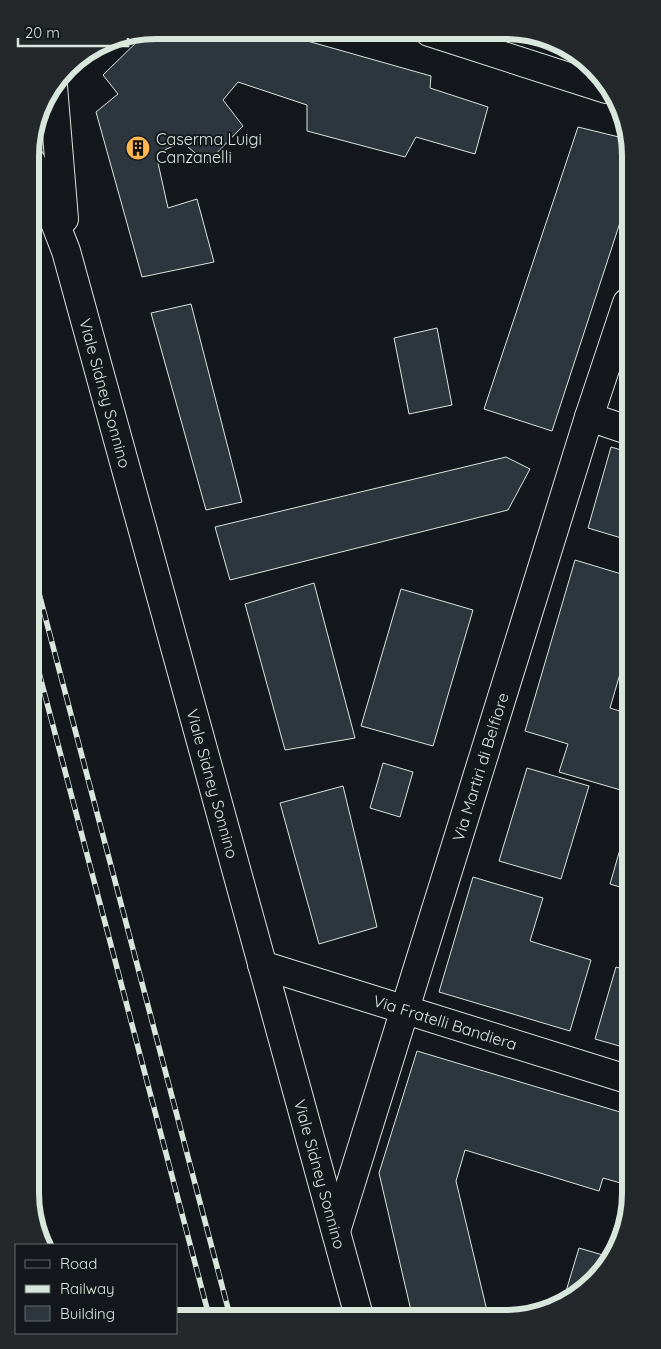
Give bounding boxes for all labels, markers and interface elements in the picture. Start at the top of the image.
scale bar [18,15,128,47]
text: 20 m [25,23,60,42]
place label: Caserma Luigi Canzanelli [156,129,262,167]
building icon: Caserma Luigi Canzanelli [125,135,151,161]
street label: Viale Sidney Sonnino [75,316,135,470]
street label: Via Martiri di Belfiore [448,690,513,844]
street label: Viale Sidney Sonnino [182,707,243,861]
street label: Via Fratelli Bandiera [371,990,520,1054]
street label: Viale Sidney Sonnino [290,1097,350,1251]
legend [15,1244,178,1334]
text: Road [60,1254,97,1273]
text: Railway [60,1279,115,1298]
text: Building [60,1304,115,1323]

